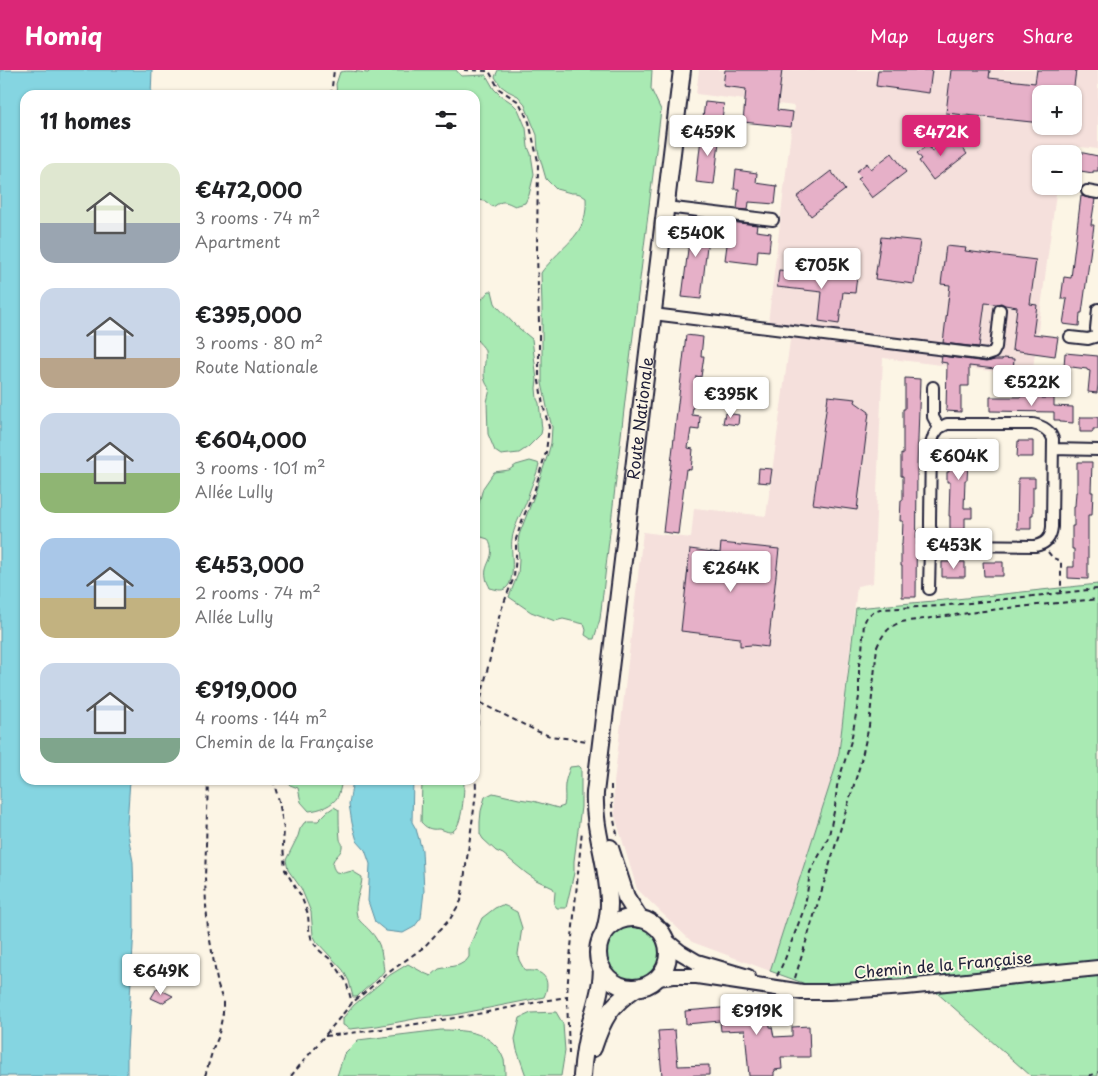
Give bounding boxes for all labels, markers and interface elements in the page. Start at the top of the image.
text: Homiq [25,17,102,53]
text: Map [870,22,909,49]
text: Layers [937,22,994,49]
text: Share [1022,22,1073,49]
map controls [1032,85,1082,195]
button: + [1032,85,1082,135]
text: 11 homes [40,104,131,136]
icon: filters [432,106,460,134]
pin: €459K [673,114,743,157]
pin: €472K [906,114,976,157]
text: €459K [681,119,735,143]
text: €472K [913,119,969,143]
button: − [1032,145,1082,195]
text: €472,000 [195,173,302,205]
icon: home [80,183,140,243]
text: 3 rooms · 74 m² [195,205,320,229]
pin: €540K [661,216,731,258]
text: €540K [667,220,725,244]
text: Apartment [195,229,280,253]
pin: €705K [787,248,857,290]
text: €705K [795,252,849,276]
text: €395,000 [195,298,302,330]
icon: home [80,308,140,368]
text: 3 rooms · 80 m² [195,330,323,354]
text: Route Nationale [195,354,318,378]
street label: Route Nationale [620,355,658,481]
pin: €522K [997,364,1067,407]
text: €522K [1004,369,1060,393]
pin: €395K [696,376,766,419]
text: €395K [704,381,758,405]
text: €604,000 [195,423,307,455]
icon: home [80,433,140,493]
pin: €604K [924,438,994,481]
text: €604K [930,443,988,467]
text: 3 rooms · 101 m² [195,455,326,479]
text: Allée Lully [195,479,273,503]
pin: €453K [919,528,989,570]
text: €453K [926,532,982,556]
text: €453,000 [195,548,304,580]
pin: €264K [696,550,766,593]
text: €264K [703,555,759,579]
icon: home [80,558,140,618]
text: 2 rooms · 74 m² [195,580,321,604]
text: Allée Lully [195,604,273,628]
text: €919,000 [195,673,297,705]
icon: home [80,683,140,743]
text: 4 rooms · 144 m² [195,705,327,729]
text: Chemin de la Française [195,729,374,753]
street label: Chemin de la Française [853,944,1033,984]
pin: €649K [126,954,196,996]
text: €649K [133,958,189,982]
pin: €919K [722,994,792,1036]
text: €919K [731,998,783,1022]

